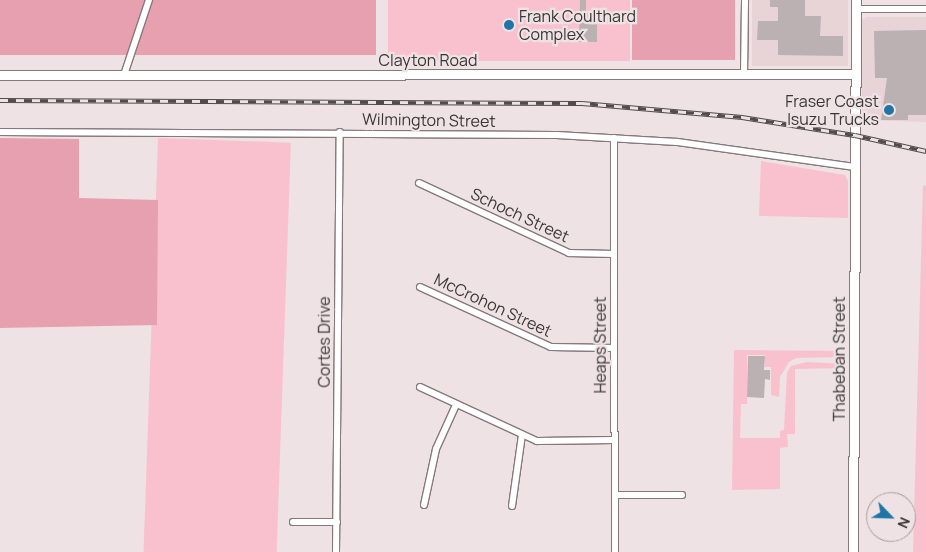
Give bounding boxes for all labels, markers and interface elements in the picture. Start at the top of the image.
place label: Frank Coulthard Complex [519,6,636,44]
marker: Frank Coulthard Complex [503,19,515,31]
street label: Clayton Road [379,50,477,70]
place label: Fraser Coast Isuzu Trucks [785,91,879,129]
marker: Fraser Coast Isuzu Trucks [883,104,895,116]
street label: Wilmington Street [362,109,496,131]
street label: Schoch Street [468,184,572,246]
street label: McCrohon Street [431,269,555,341]
street label: Cortes Drive [314,296,334,388]
street label: Heaps Street [590,296,610,394]
street label: Thabeban Street [829,297,849,421]
north arrow [866,492,916,542]
text: N [894,514,915,531]

